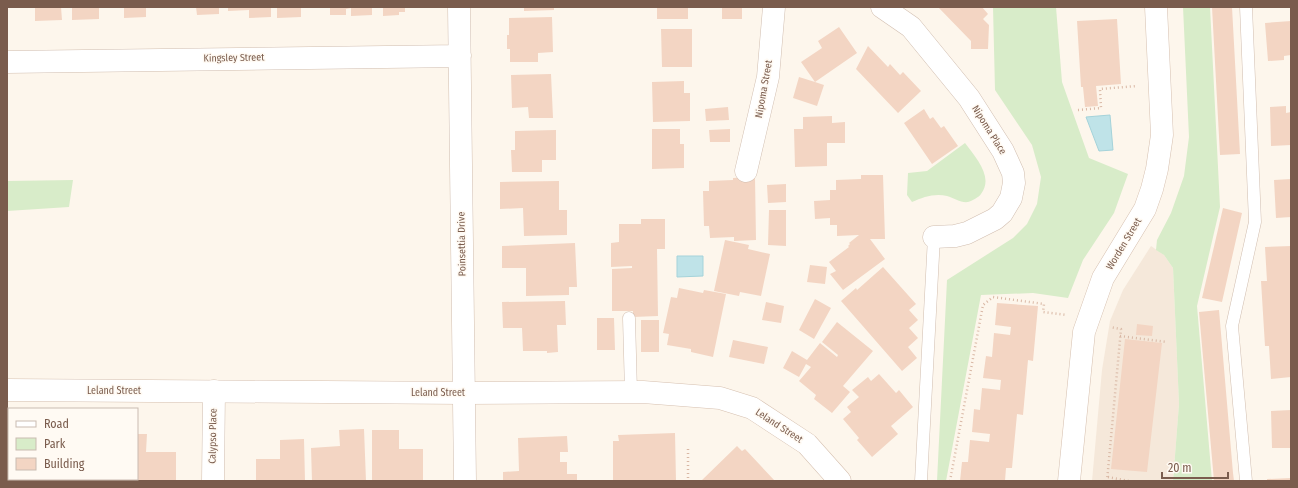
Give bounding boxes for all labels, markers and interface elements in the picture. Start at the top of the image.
street label: Kingsley Street [203,51,265,65]
street label: Nipoma Street [753,58,775,119]
street label: Nipoma Place [969,103,1009,157]
street label: Poinsettia Drive [455,212,469,276]
street label: Worden Street [1104,215,1145,272]
street label: Leland Street [87,385,142,397]
street label: Leland Street [411,387,466,399]
street label: Leland Street [753,406,806,446]
legend [8,408,138,480]
street label: Calypso Place [207,408,219,464]
text: Road [44,417,69,431]
text: Park [44,437,66,451]
scale bar [1162,454,1228,480]
text: Building [44,457,85,471]
text: 20 m [1168,461,1192,475]

